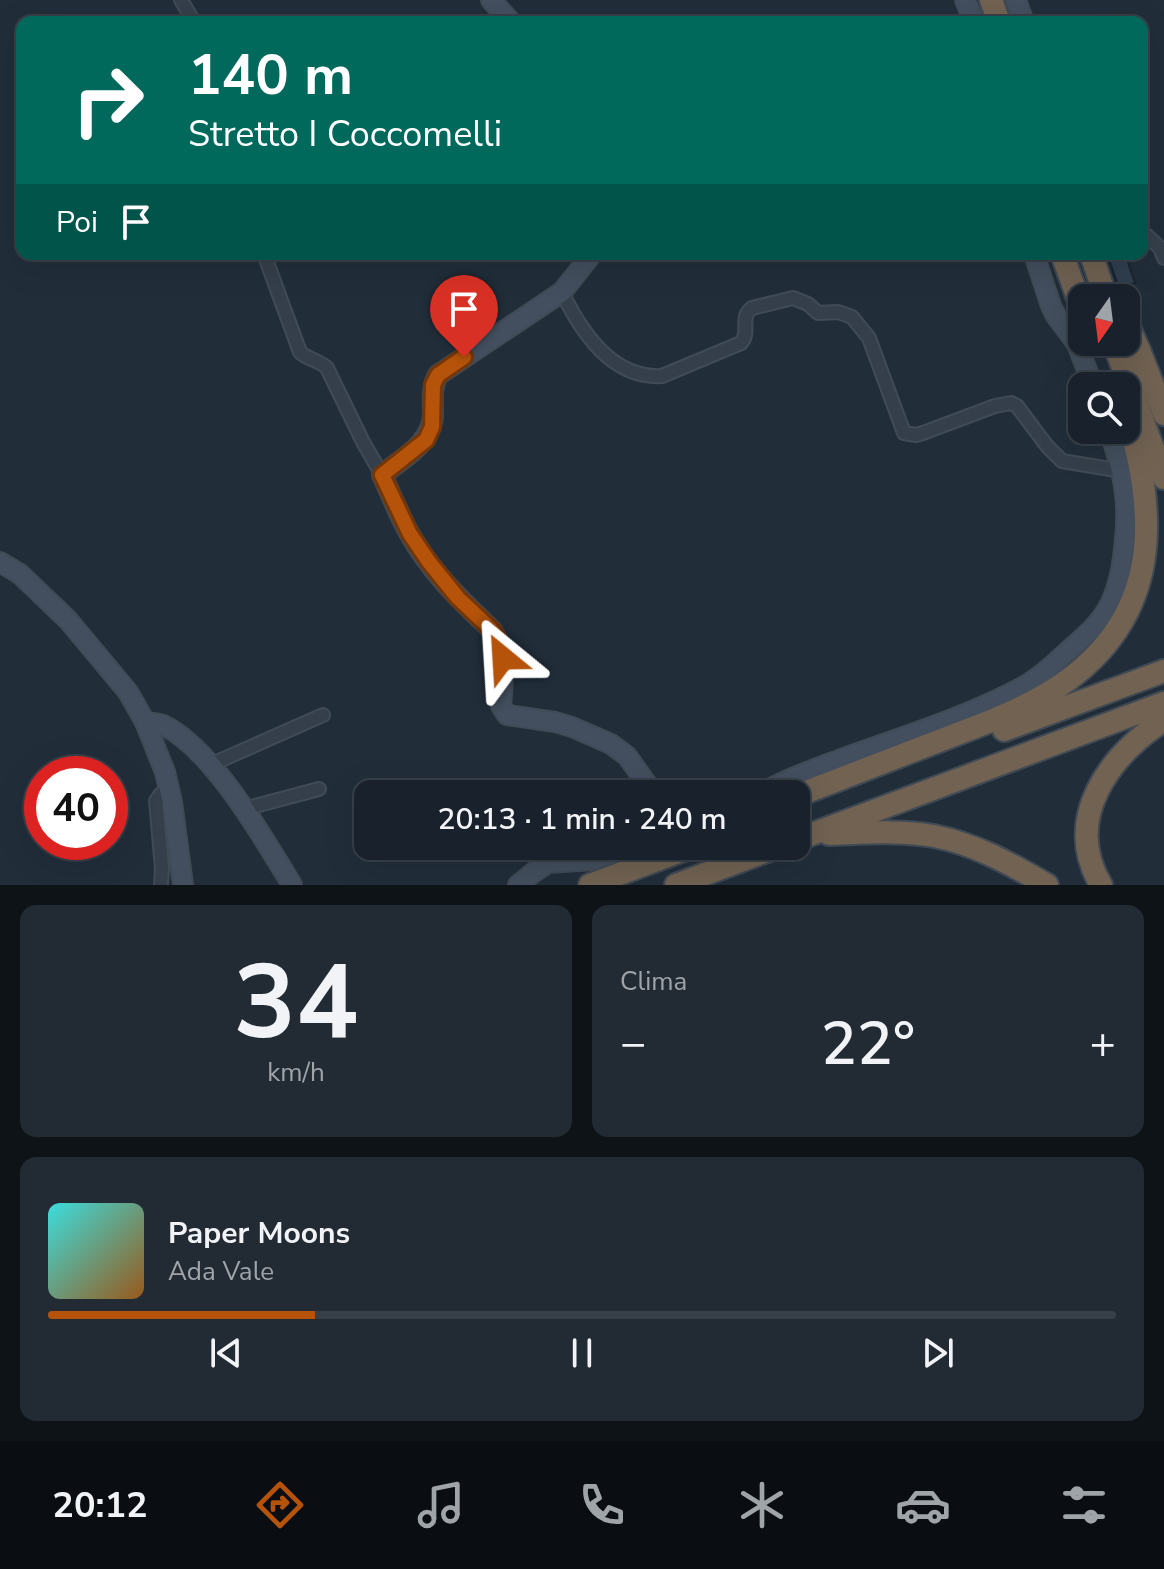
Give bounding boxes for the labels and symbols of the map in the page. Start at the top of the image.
pin [430,275,498,357]
north arrow [1068,284,1140,356]
position arrow [461,616,545,700]
speed limit sign: 40 [24,756,128,860]

